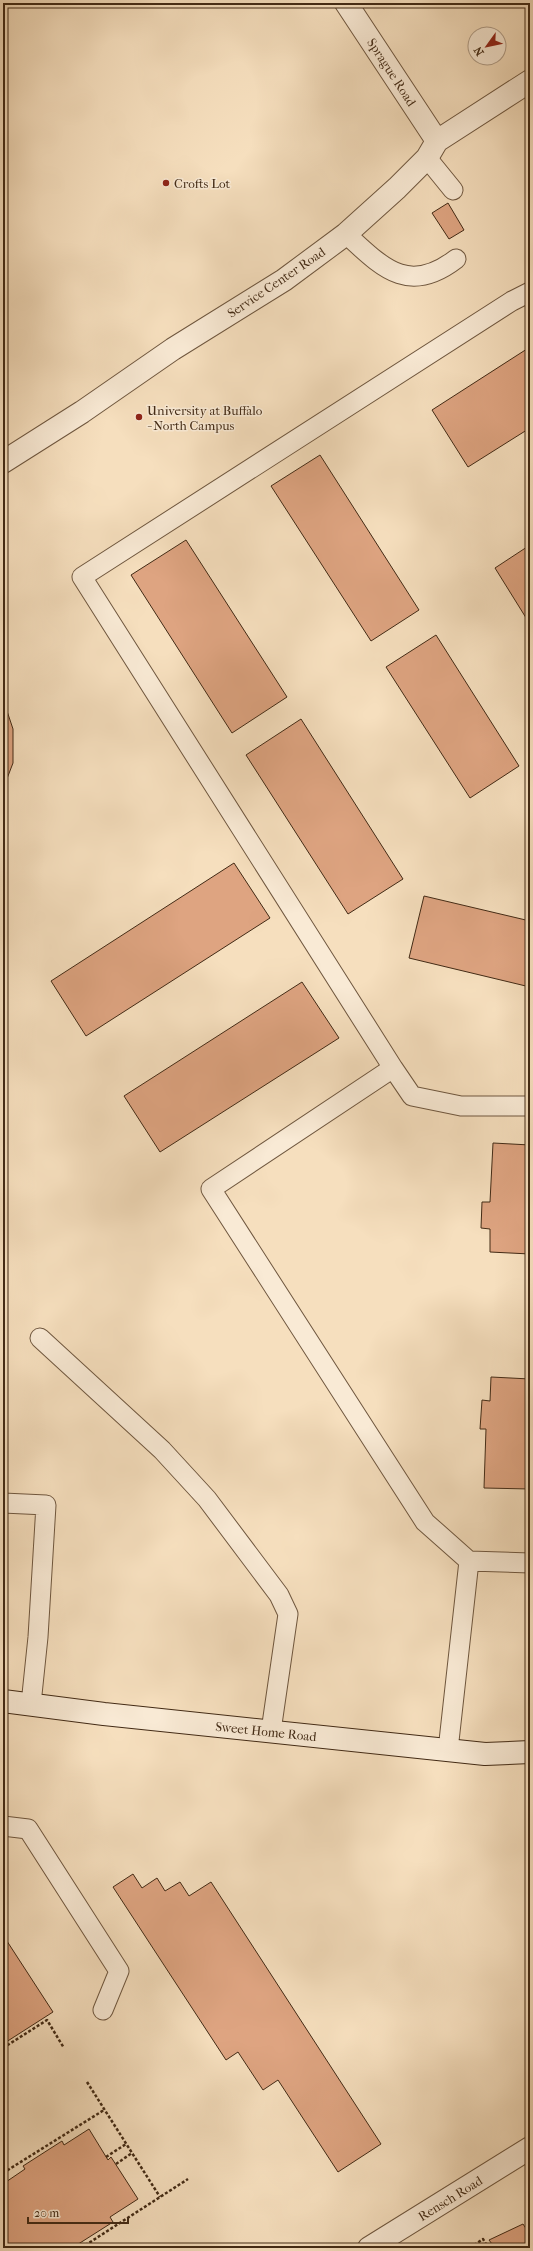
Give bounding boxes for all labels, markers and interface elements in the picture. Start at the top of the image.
north arrow [467,26,507,66]
street label: Sprague Road [364,36,420,110]
text: N [471,44,487,58]
place label: Crofts Lot [174,176,231,191]
marker: Crofts Lot [161,178,171,188]
street label: Service Center Road [224,244,329,321]
place label: University at Buffalo - North Campus [147,403,263,433]
marker: University at Buffalo - North Campus [134,412,144,422]
street label: Sweet Home Road [215,1719,318,1744]
street label: Rensch Road [415,2172,486,2224]
scale bar [28,2199,128,2225]
text: 20 m [34,2206,59,2220]

